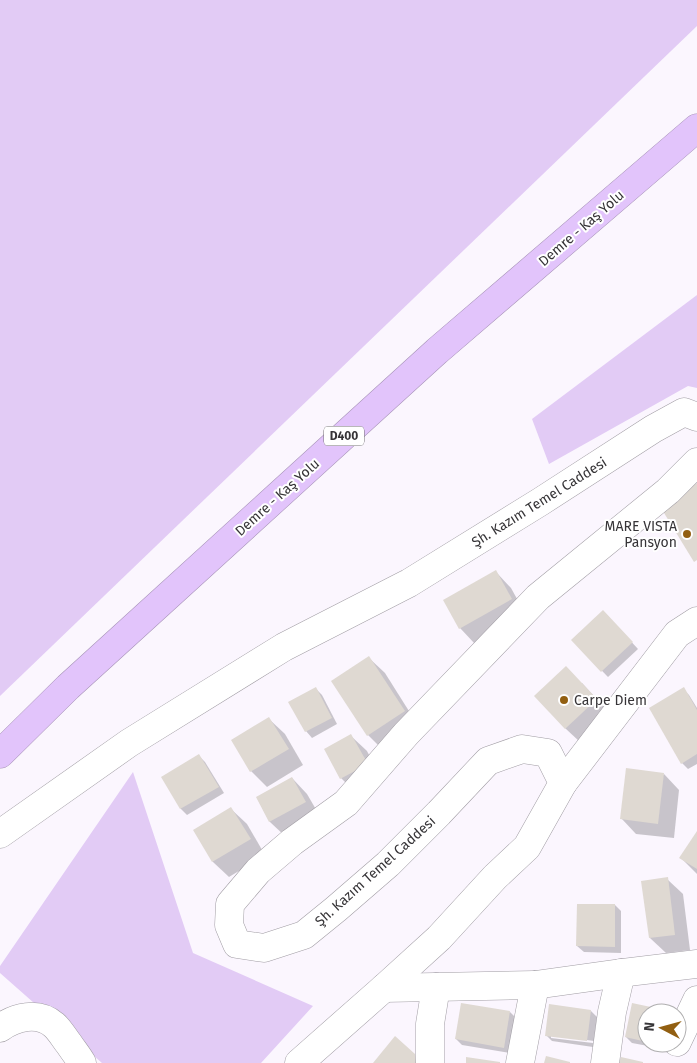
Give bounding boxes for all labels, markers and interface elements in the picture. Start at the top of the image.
street label: Demre - Kaş Yolu [535,187,627,270]
road number: D400 [324,426,364,446]
street label: Şh. Kazım Temel Caddesi [469,454,610,551]
street label: Demre - Kaş Yolu [232,455,323,540]
place label: MARE VISTA Pansyon [605,518,677,551]
marker: MARE VISTA Pansyon [681,528,693,540]
place label: Carpe Diem [574,692,647,709]
marker: Carpe Diem [558,694,570,706]
street label: Şh. Kazım Temel Caddesi [312,813,439,930]
north arrow [637,1003,687,1053]
text: N [641,1021,659,1032]

